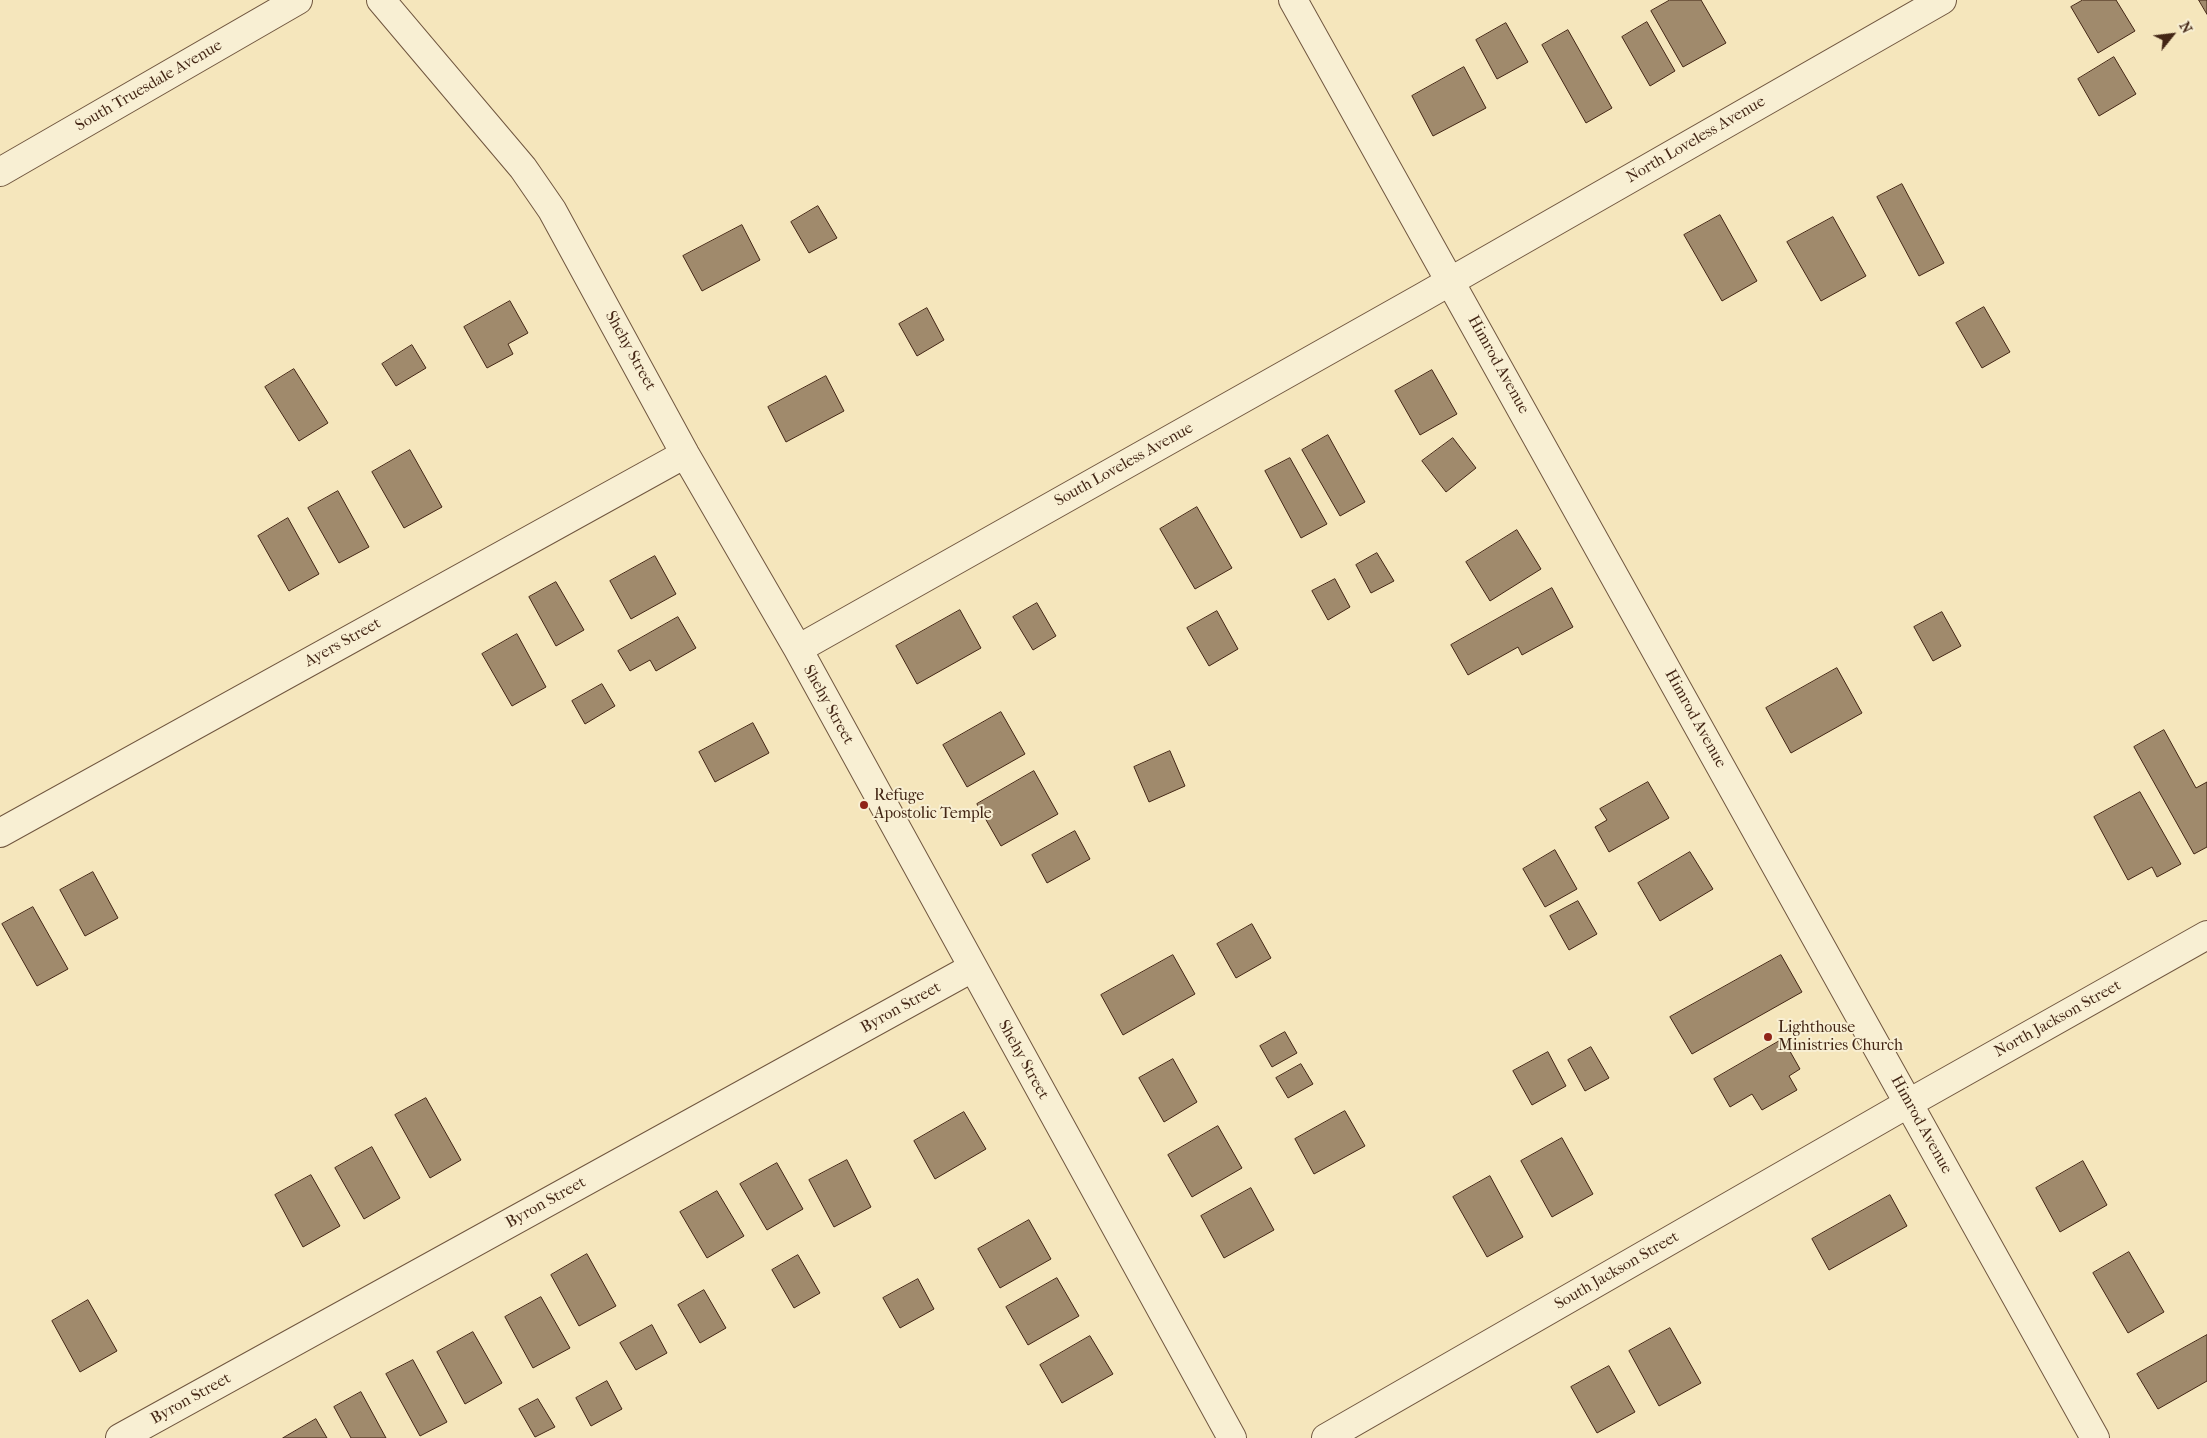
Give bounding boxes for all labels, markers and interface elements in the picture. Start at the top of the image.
north arrow [2147,10,2197,60]
text: N [2176,19,2196,36]
street label: South Truesdale Avenue [72,36,226,136]
street label: North Loveless Avenue [1623,92,1769,188]
street label: Shehy Street [600,308,660,394]
street label: Himrod Avenue [1463,313,1533,417]
street label: South Loveless Avenue [1051,419,1197,511]
street label: Ayers Street [302,614,384,672]
street label: Shehy Street [798,662,858,748]
street label: Himrod Avenue [1660,667,1730,771]
place label: Refuge Apostolic Temple [874,786,992,824]
marker: Refuge Apostolic Temple [858,799,870,811]
street label: North Jackson Street [1991,976,2125,1062]
street label: Byron Street [858,978,944,1038]
street label: Shehy Street [993,1017,1053,1103]
place label: Lighthouse Ministries Church [1778,1018,1903,1056]
marker: Lighthouse Ministries Church [1762,1031,1774,1043]
street label: Himrod Avenue [1886,1073,1956,1177]
street label: Byron Street [503,1173,589,1233]
street label: South Jackson Street [1551,1228,1683,1314]
street label: Byron Street [148,1369,234,1429]

